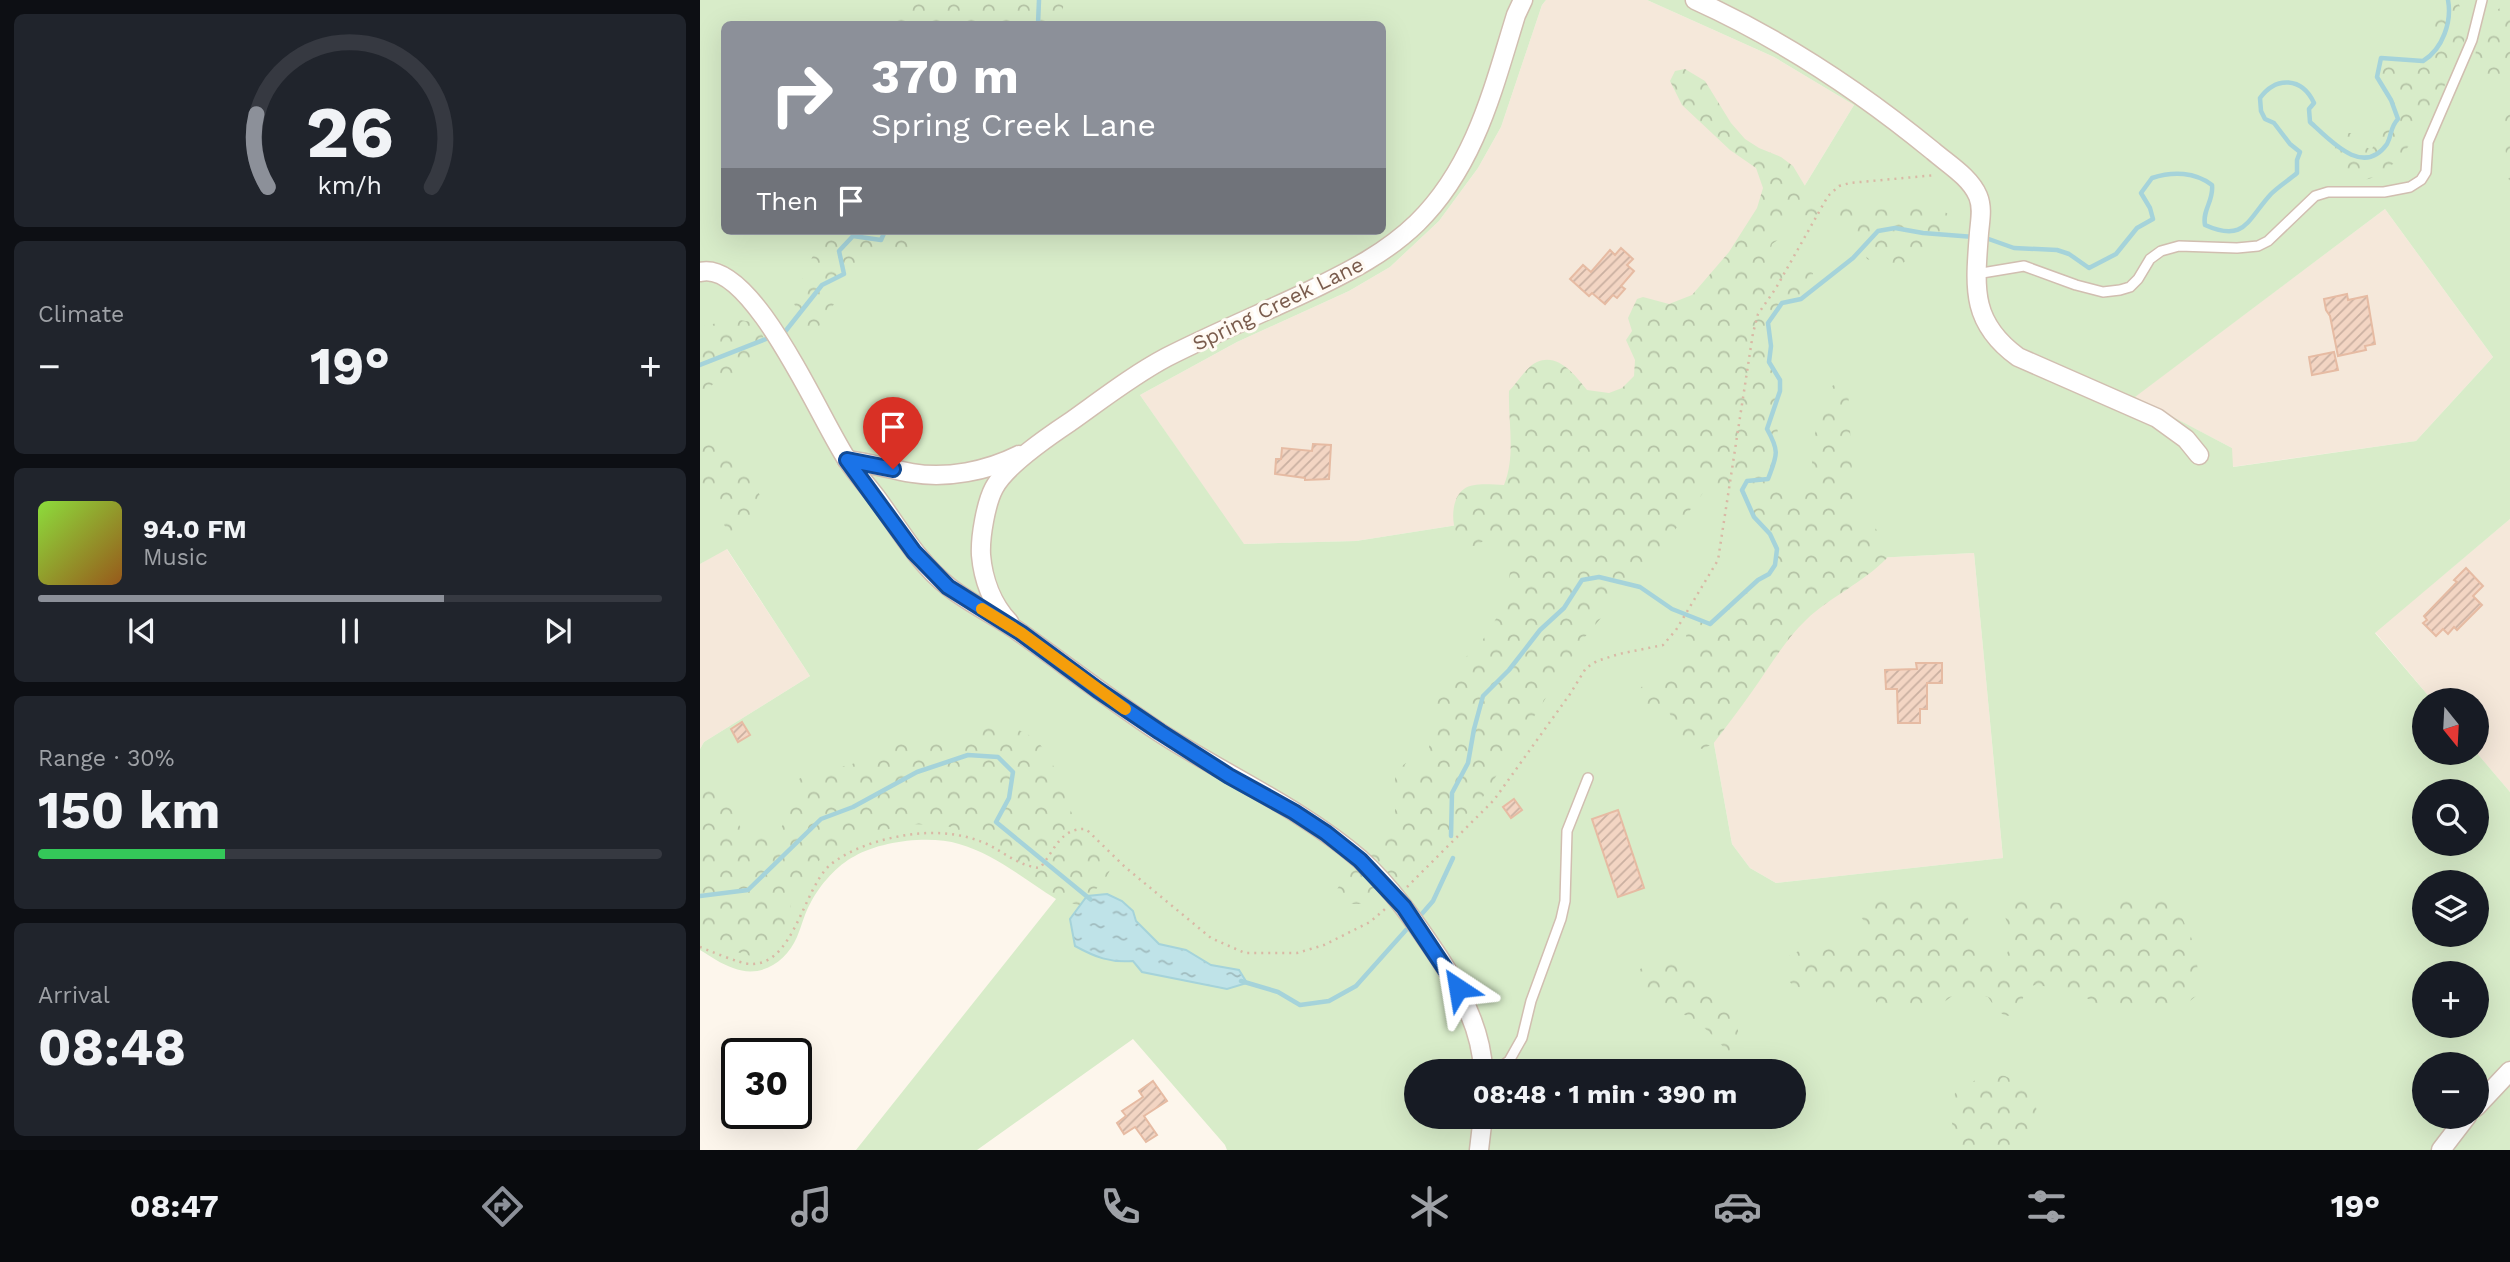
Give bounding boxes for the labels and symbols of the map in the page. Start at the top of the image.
street label: Spring Creek Lane [1188,251,1367,356]
pin [863,397,923,469]
north arrow [2412,688,2488,765]
position arrow [1421,951,1495,1025]
speed limit sign: 30 [721,1038,812,1129]

